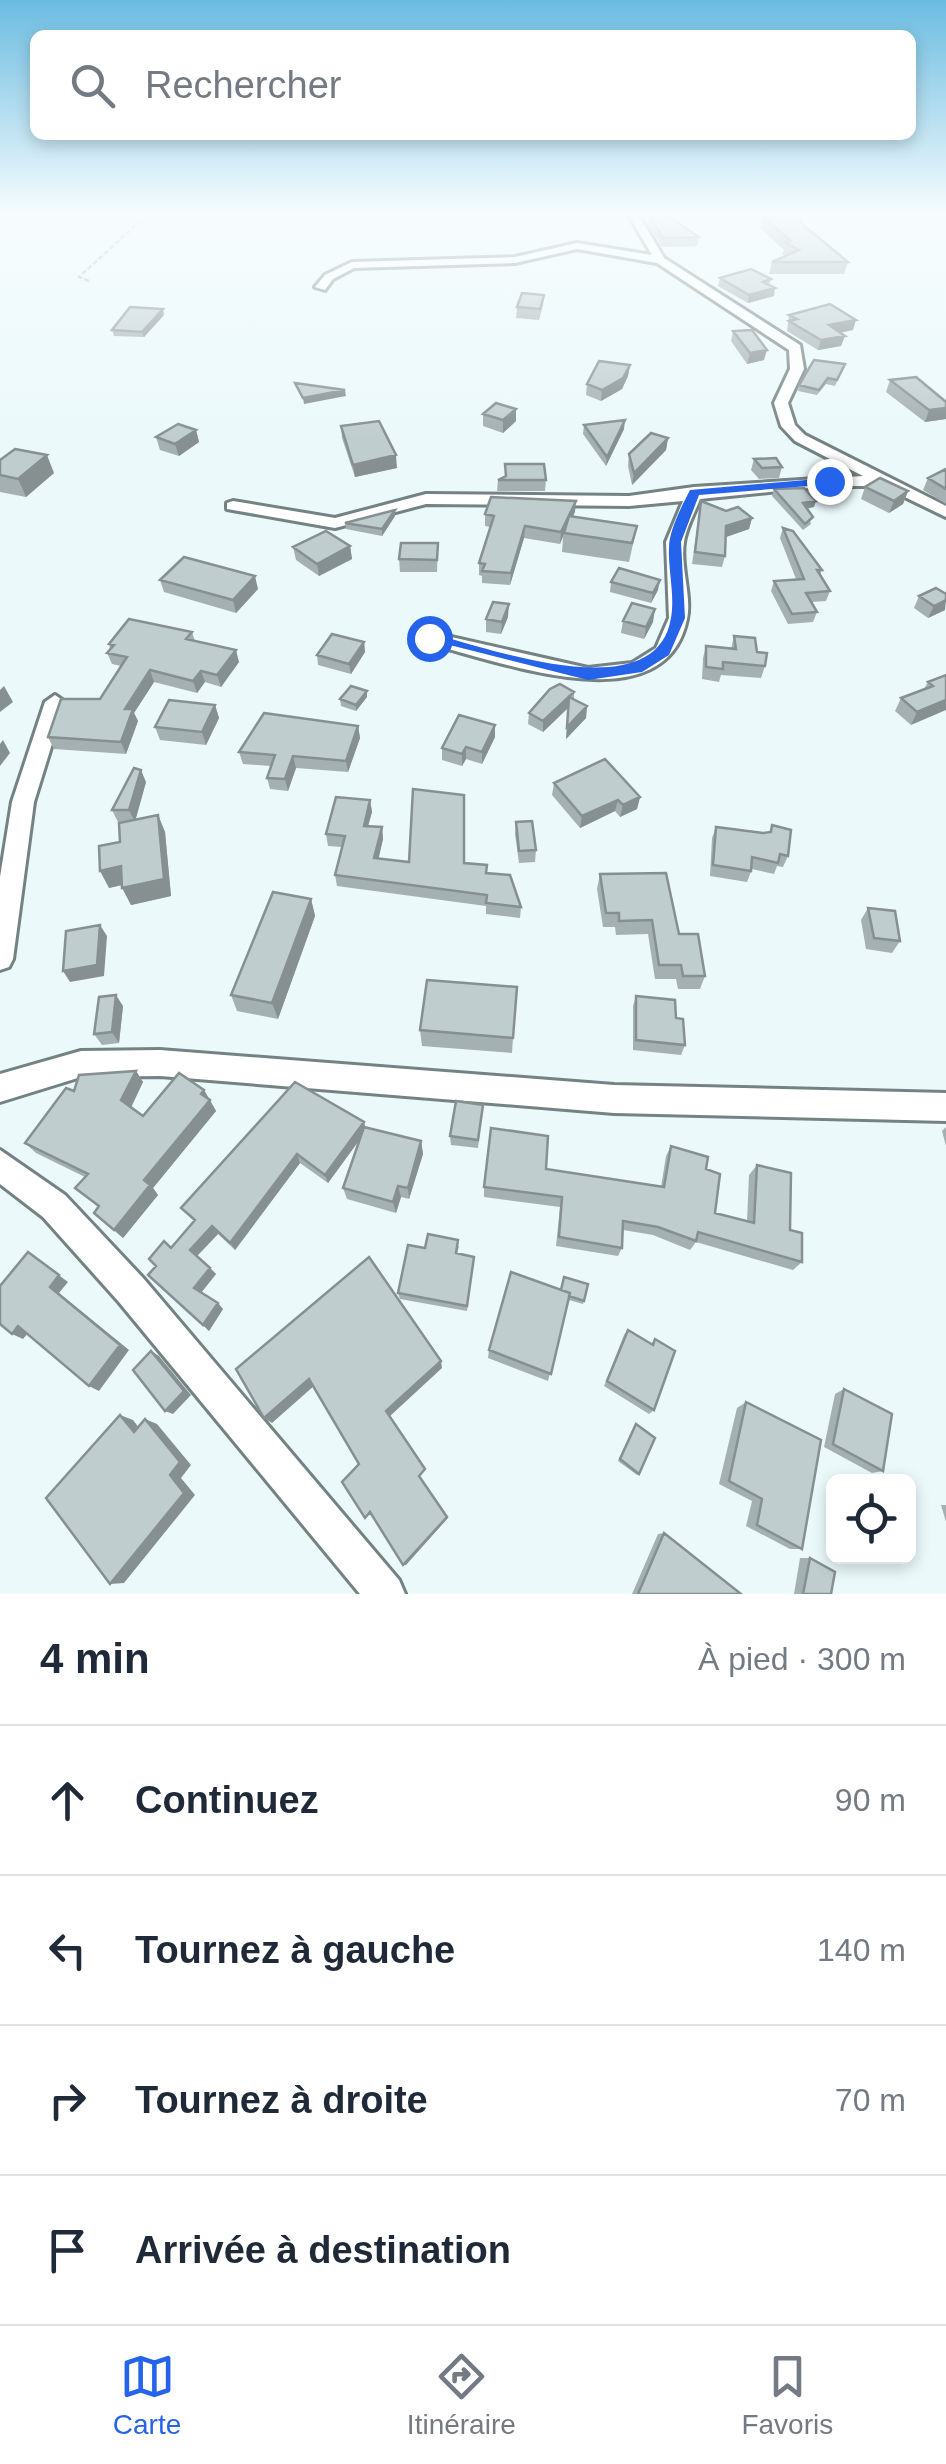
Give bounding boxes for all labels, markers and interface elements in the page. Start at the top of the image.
search box [30,30,916,140]
icon: search [65,58,120,113]
text: Rechercher [145,64,341,106]
route end [807,459,853,505]
route start [407,616,453,662]
map controls [826,1474,916,1564]
button: locate [826,1474,916,1564]
text: 4 min [40,1635,150,1682]
text: À pied · 300 m [698,1641,906,1677]
icon: ahead [40,1773,95,1828]
text: Continuez [135,1779,319,1821]
text: 90 m [835,1782,906,1818]
icon: left [40,1923,95,1978]
text: Tournez à gauche [135,1929,455,1971]
text: 140 m [817,1932,906,1968]
icon: right [40,2073,95,2128]
text: Tournez à droite [135,2079,428,2121]
text: 70 m [835,2082,906,2118]
icon: arrive [40,2223,95,2278]
text: Arrivée à destination [135,2229,511,2271]
tab: Carte [113,2349,181,2441]
tab: Itinéraire [407,2349,516,2441]
tab: Favoris [741,2349,833,2441]

